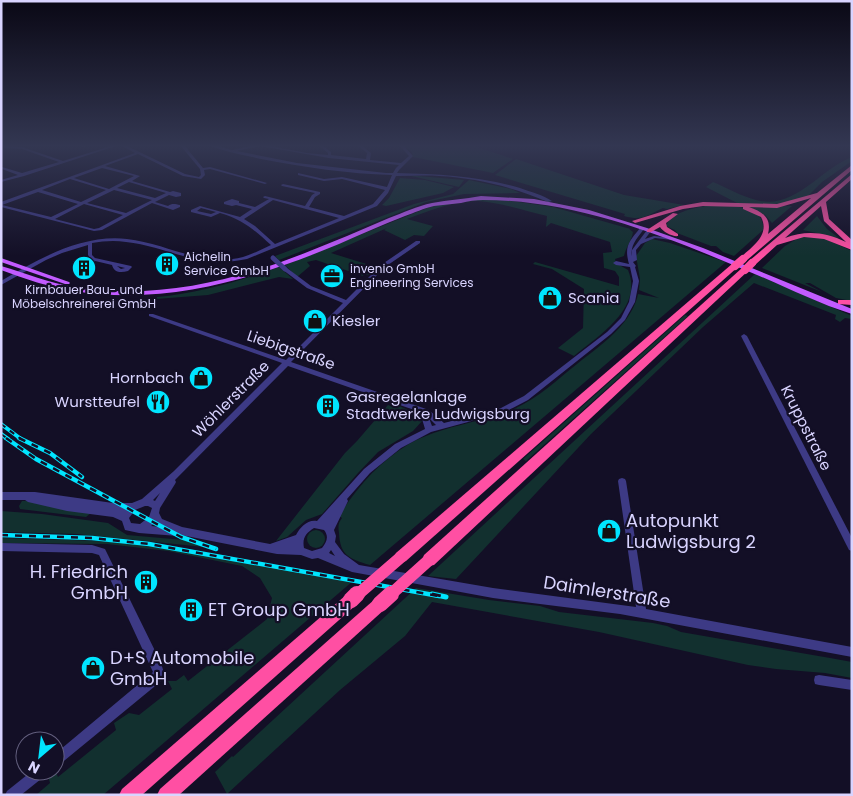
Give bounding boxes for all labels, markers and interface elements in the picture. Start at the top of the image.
place label: Aichelin Service GmbH [184,248,269,279]
building icon: Aichelin Service GmbH [154,251,180,277]
building icon: Kirnbauer Bau- und Möbelschreinerei GmbH [71,255,97,281]
place label: invenio GmbH Engineering Services [350,260,474,291]
office icon: invenio GmbH Engineering Services [319,263,345,289]
place label: Kirnbauer Bau- und Möbelschreinerei GmbH [12,281,156,312]
shop icon: Scania [537,285,563,311]
place label: Scania [568,287,619,308]
shop icon: Kiesler [302,308,328,334]
place label: Kiesler [332,310,381,331]
street label: Liebigstraße [244,325,338,374]
street label: Wöhlerstraße [188,356,274,442]
shop icon: Hornbach [188,365,214,391]
place label: Hornbach [110,367,184,388]
street label: Kruppstraße [776,382,837,474]
place label: Gasregelanlage Stadtwerke Ludwigsburg [346,386,530,424]
restaurant icon: Wurstteufel [145,389,171,415]
place label: Wurstteufel [55,391,140,412]
building icon: Gasregelanlage Stadtwerke Ludwigsburg [315,393,341,419]
place label: Autopunkt Ludwigsburg 2 [626,508,756,554]
shop icon: Autopunkt Ludwigsburg 2 [596,518,622,544]
place label: H. Friedrich GmbH [30,559,128,605]
building icon: H. Friedrich GmbH [133,569,159,595]
street label: Daimlerstraße [542,569,672,614]
building icon: ET Group GmbH [178,597,204,623]
place label: ET Group GmbH [208,597,350,622]
place label: D+S Automobile GmbH [110,645,254,691]
shop icon: D+S Automobile GmbH [80,655,106,681]
north arrow [15,731,65,781]
text: N [25,756,43,779]

